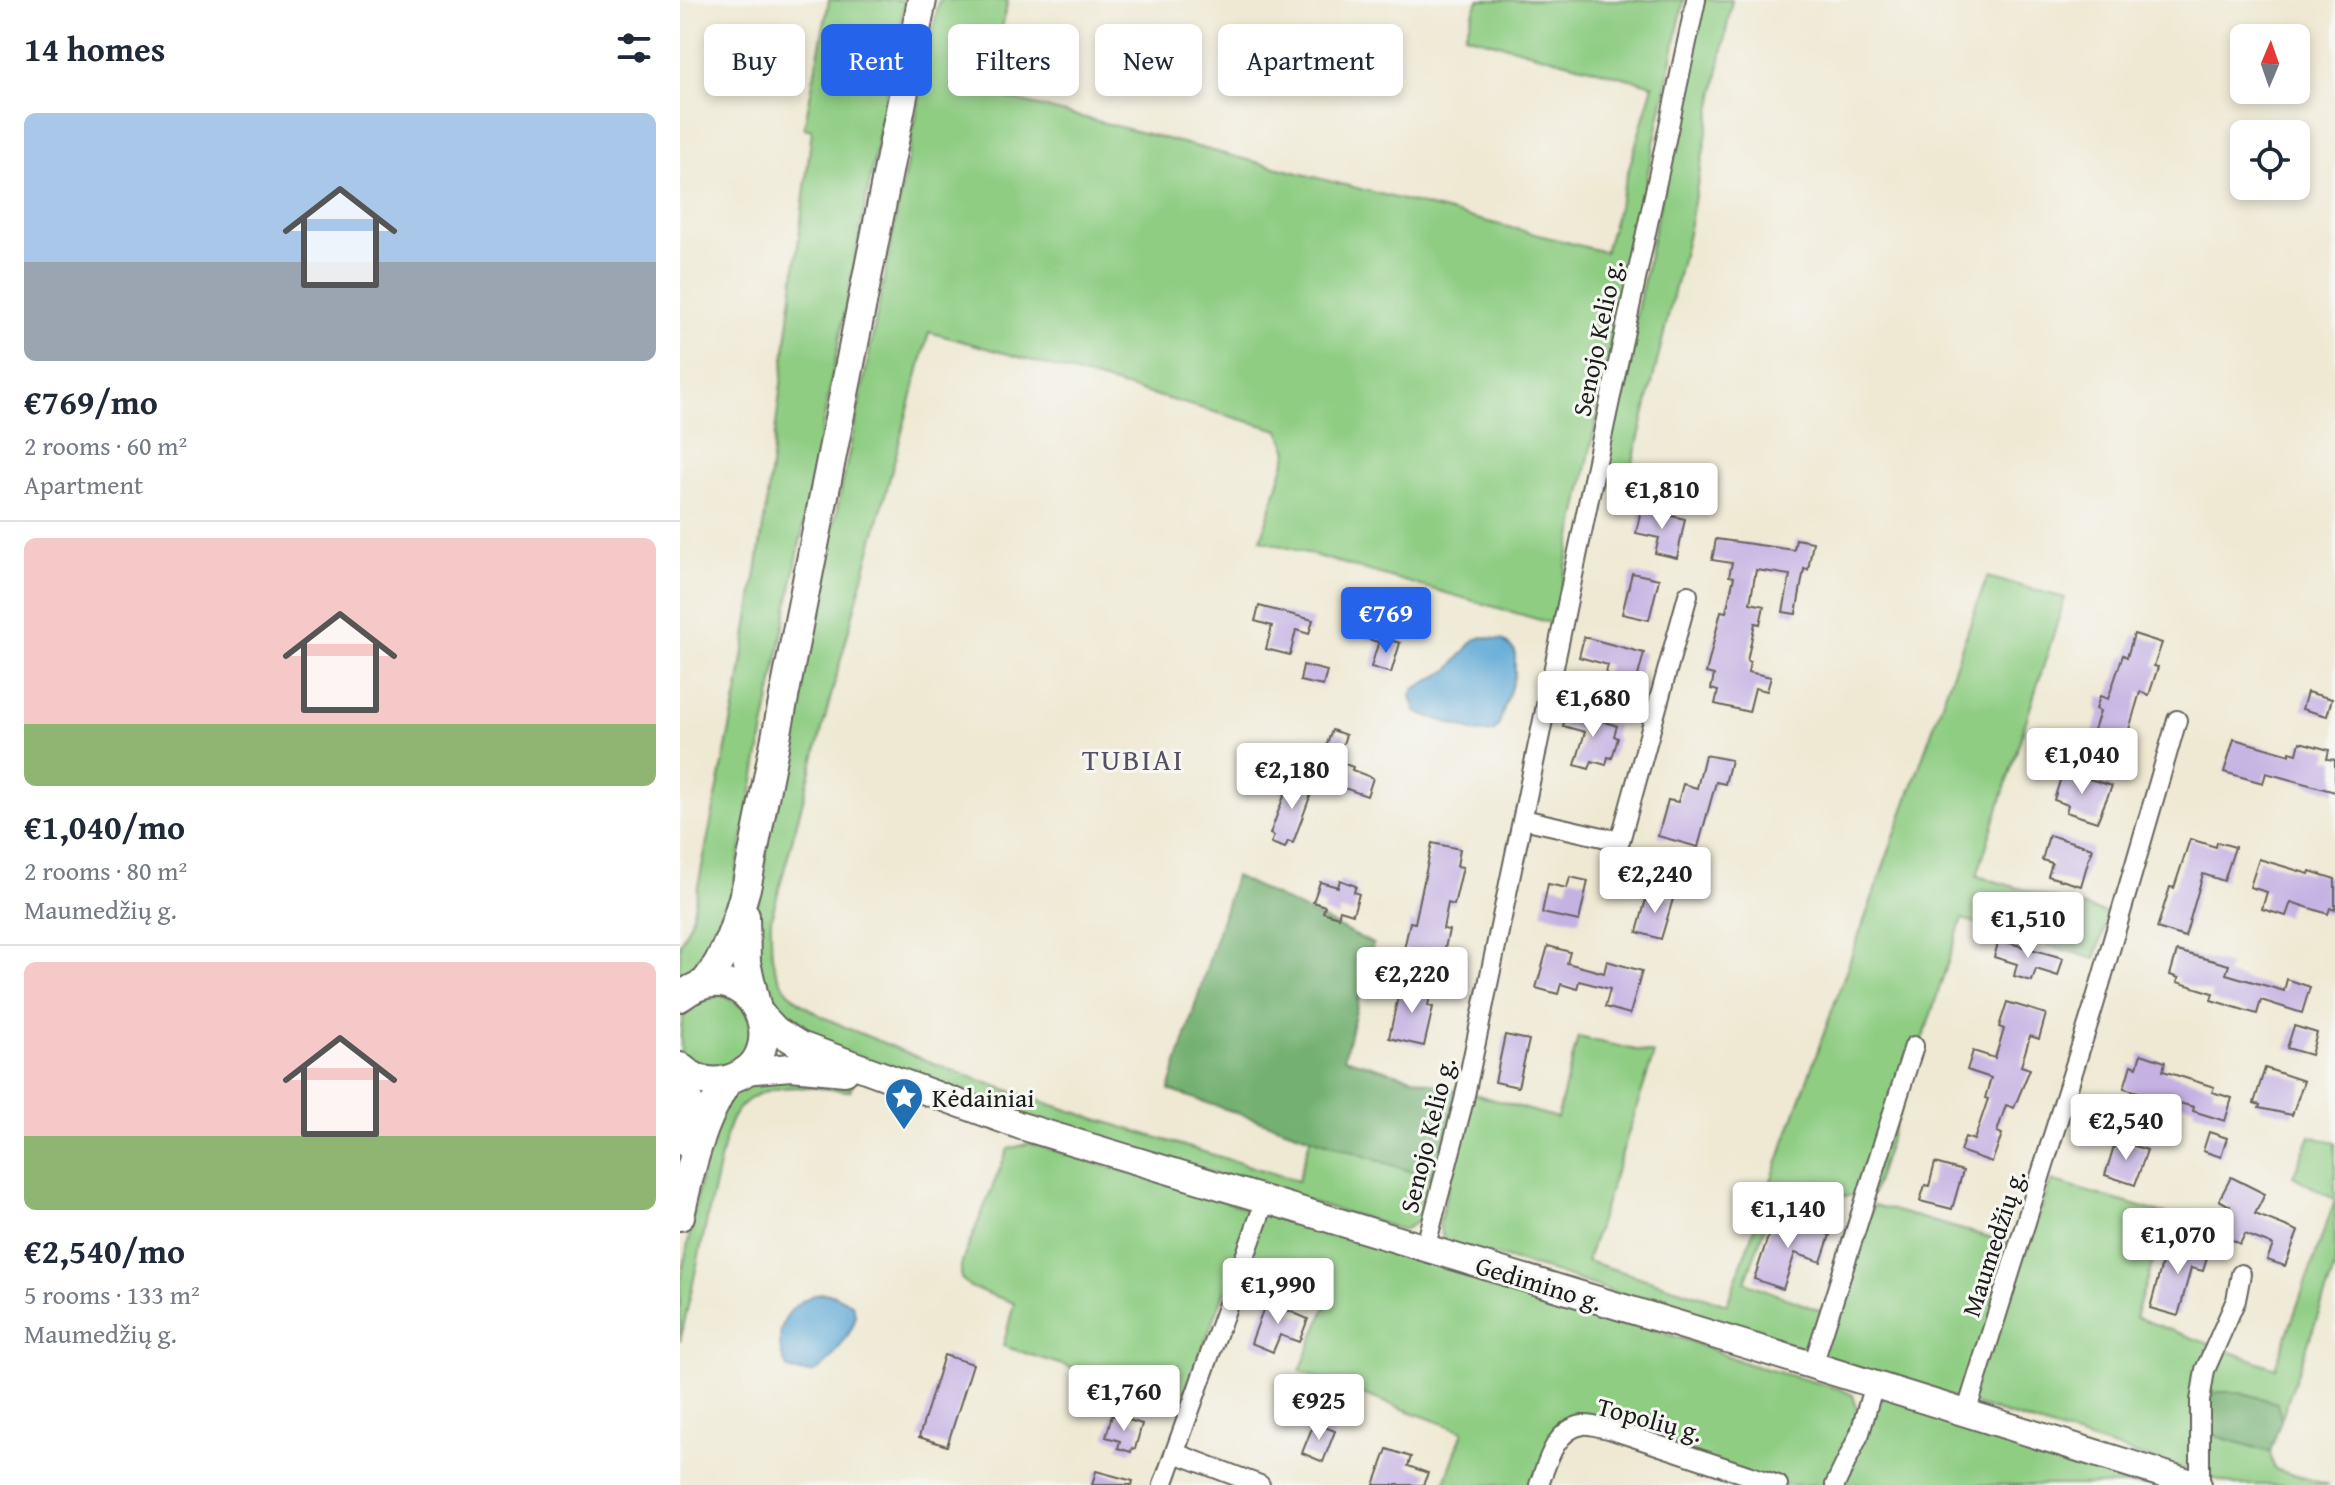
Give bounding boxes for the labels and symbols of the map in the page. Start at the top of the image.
north arrow [2230,24,2310,104]
street label: Senojo Kelio g. [1561,256,1633,420]
pin: €1,810 [1597,463,1727,531]
pin: €769 [1339,587,1433,655]
pin: €1,680 [1528,671,1658,739]
pin: €1,040 [2017,728,2147,796]
district label: TUBIAI [1082,737,1184,781]
pin: €2,180 [1227,743,1357,811]
pin: €2,240 [1590,847,1720,915]
pin: €1,510 [1963,892,2093,960]
pin: €2,220 [1347,947,1477,1015]
street label: Senojo Kelio g. [1389,1053,1465,1217]
place icon: Kėdainiai [883,1076,925,1131]
place label: Kėdainiai [932,1078,1035,1117]
pin: €2,540 [2061,1094,2191,1162]
street label: Maumedžių g. [1951,1164,2035,1322]
pin: €1,140 [1723,1182,1853,1250]
pin: €1,070 [2113,1208,2243,1276]
street label: Gedimino g. [1471,1245,1607,1321]
pin: €1,990 [1213,1258,1343,1326]
pin: €1,760 [1059,1365,1189,1433]
pin: €925 [1272,1374,1366,1442]
street label: Topolių g. [1593,1386,1707,1452]

